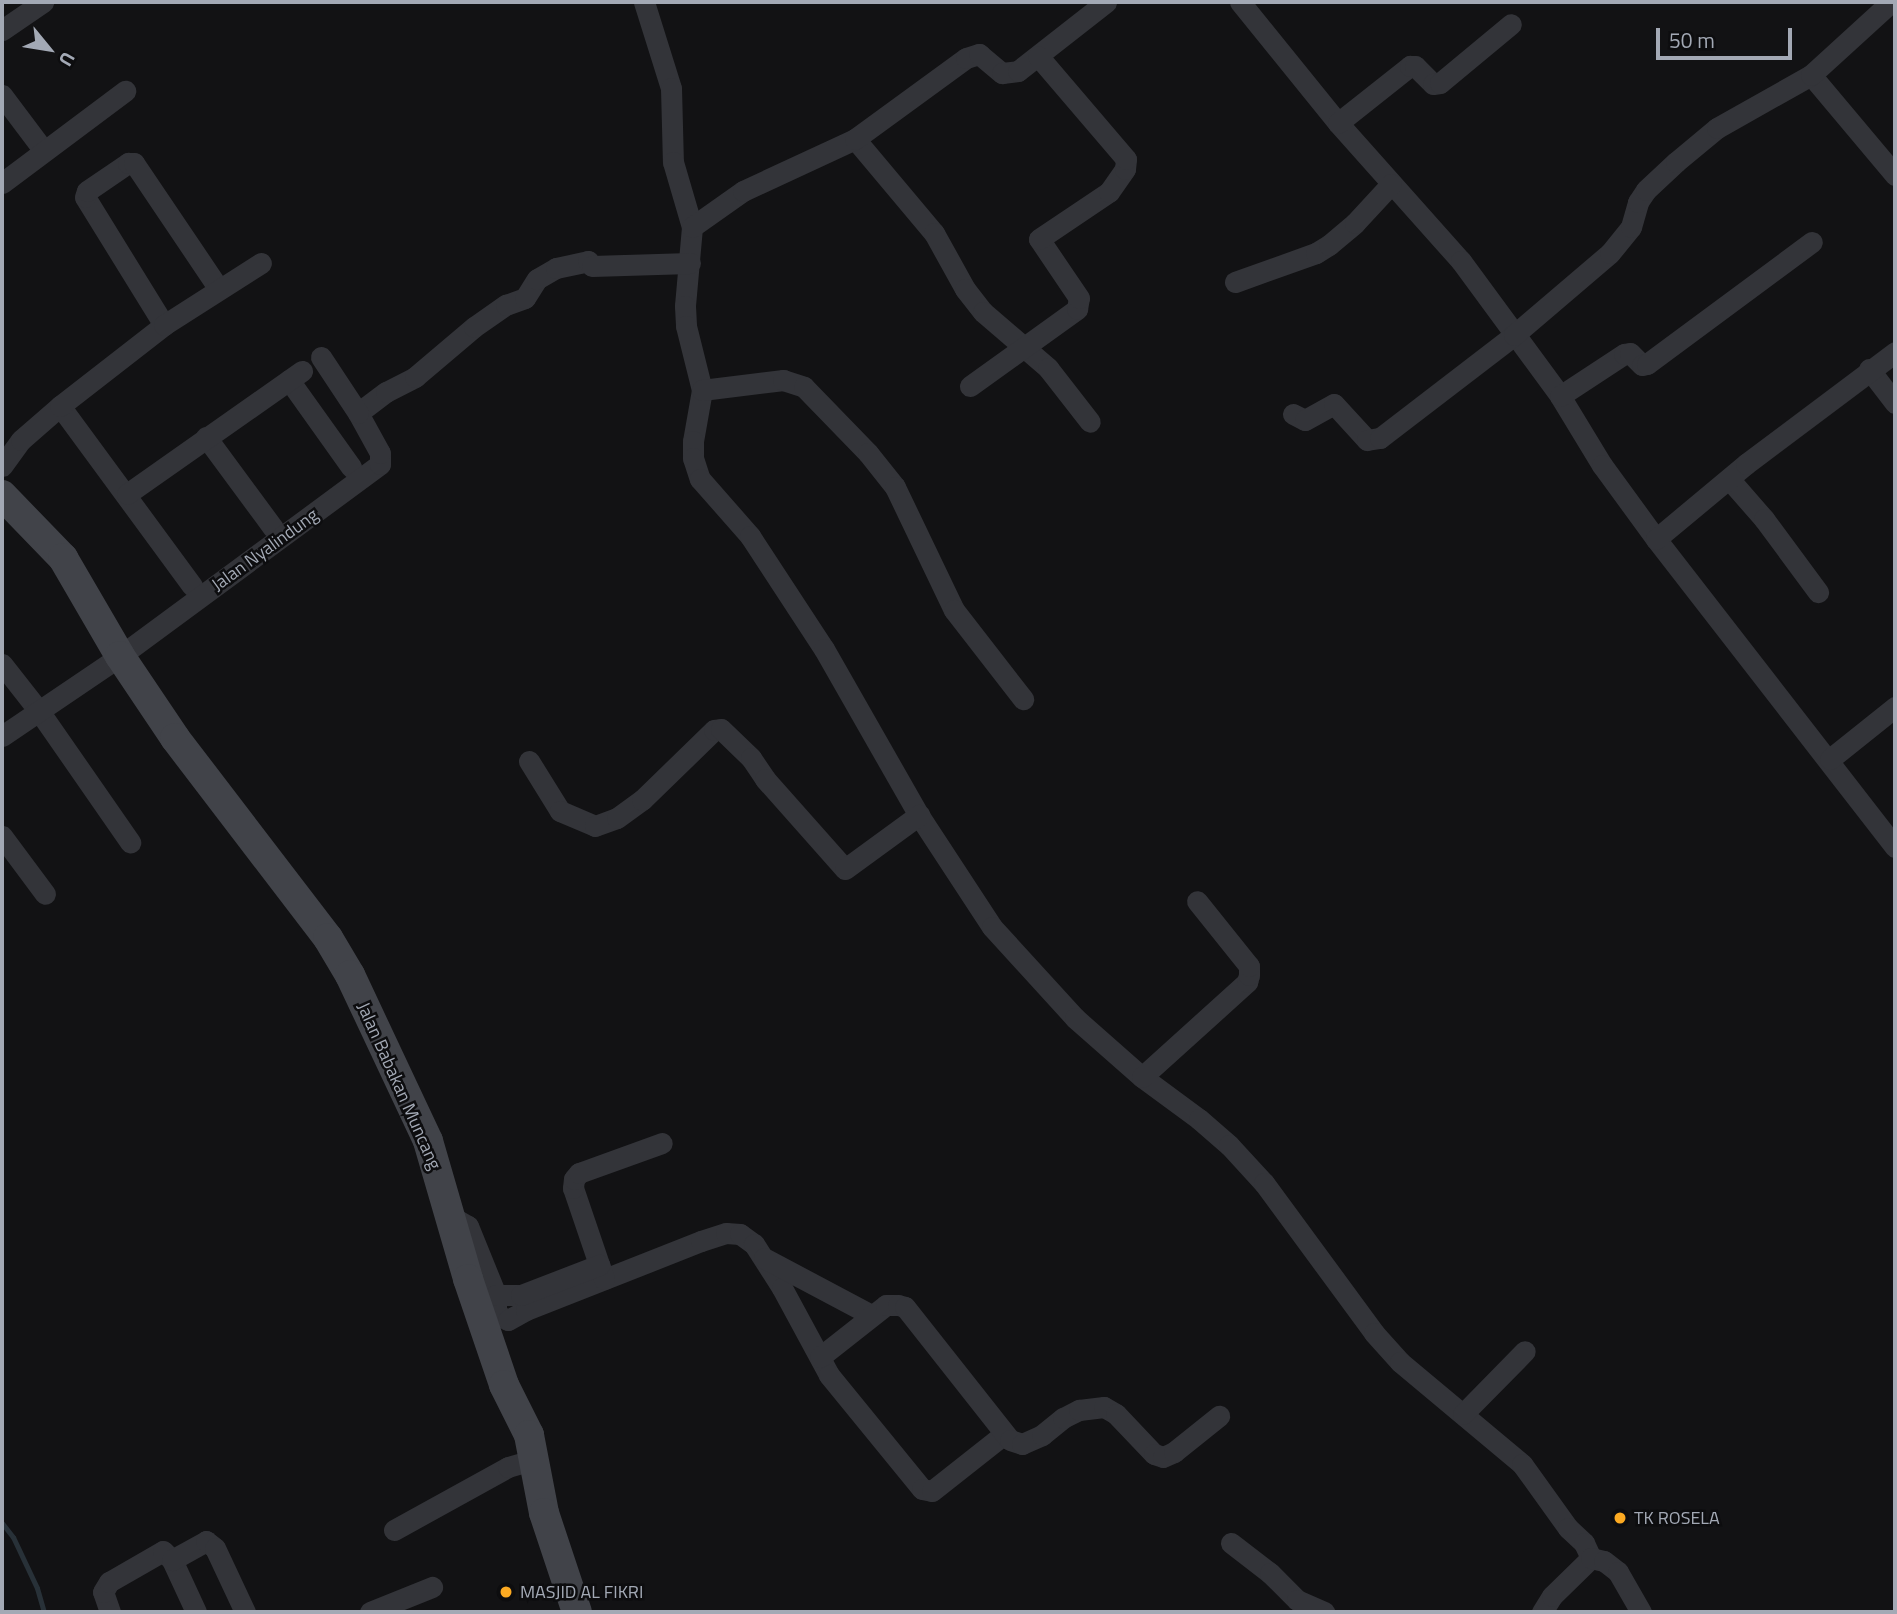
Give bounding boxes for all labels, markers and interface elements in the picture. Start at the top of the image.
north arrow [14,14,84,84]
scale bar [1659,14,1796,58]
text: 50 m [1669,24,1715,56]
text: U [52,47,83,72]
street label: Jalan Nyalindung [207,504,323,596]
street label: Jalan Babakan Muncang [352,999,446,1173]
place label: TK ROSELA [1634,1507,1720,1529]
marker: TK ROSELA [1612,1510,1628,1526]
place label: MASJID AL FIKRI [520,1581,643,1603]
marker: MASJID AL FIKRI [498,1584,514,1600]

